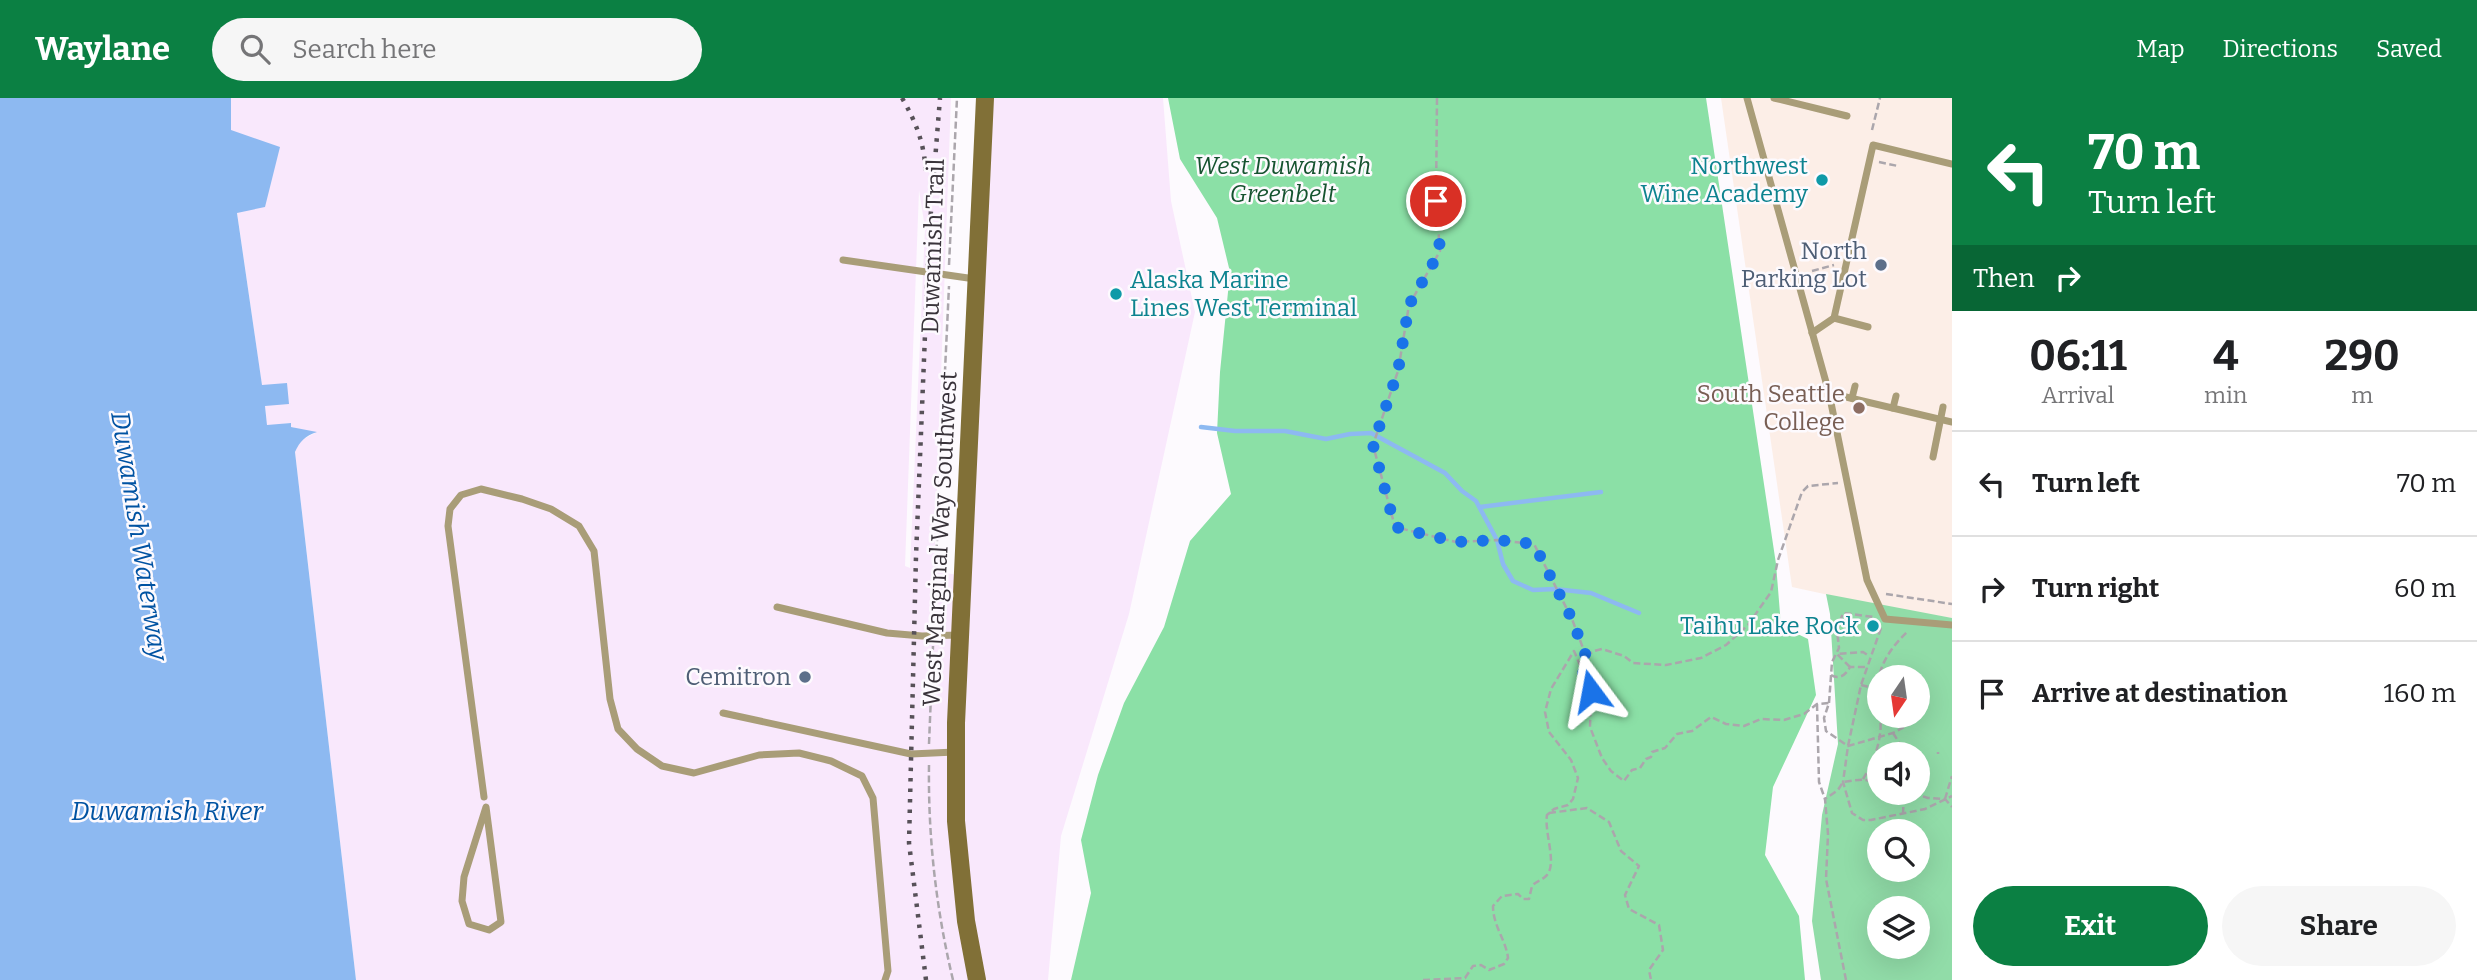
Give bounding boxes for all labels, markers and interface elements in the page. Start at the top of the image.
search box [212,18,702,81]
text: Waylane [35,29,170,69]
icon: search [236,30,274,68]
text: Search here [292,34,437,65]
text: Map [2136,35,2185,63]
text: Directions [2223,35,2338,63]
text: Saved [2376,35,2442,63]
text: 70 m [2088,123,2200,182]
icon: left [1973,126,2064,217]
park label: West Duwamish Greenbelt [1195,152,1371,208]
place label: Northwest Wine Academy [1640,152,1808,208]
street label: Duwamish Trail [916,158,950,334]
pin [1406,171,1466,231]
marker: Northwest Wine Academy [1814,172,1830,188]
icon: arrive [1417,182,1455,220]
text: Turn left [2088,183,2216,221]
place label: North Parking Lot [1741,237,1867,293]
marker: North Parking Lot [1873,257,1889,273]
icon: right [2049,259,2087,297]
text: Then [1973,263,2035,294]
place label: Alaska Marine Lines West Terminal [1130,266,1357,322]
marker: Alaska Marine Lines West Terminal [1108,286,1124,302]
text: 06:11 [2029,331,2127,381]
text: 4 [2213,331,2238,381]
text: 290 [2325,331,2400,381]
street label: West Marginal Way Southwest [917,370,963,707]
place label: South Seattle College [1697,380,1845,436]
text: Arrival [2042,381,2114,409]
text: min [2204,381,2247,409]
text: m [2351,381,2373,409]
marker: South Seattle College [1851,400,1867,416]
water label: Duwamish Waterway [104,409,174,664]
icon: left [1973,465,2011,503]
text: Turn left [2032,468,2140,499]
text: 70 m [2397,468,2456,499]
icon: right [1973,570,2011,608]
text: Turn right [2032,573,2159,604]
text: 60 m [2394,573,2456,604]
place label: Taihu Lake Rock [1680,612,1859,640]
marker: Taihu Lake Rock [1865,618,1881,634]
position arrow [1554,654,1628,728]
place label: Cemitron [685,663,791,691]
north arrow [1867,665,1930,728]
map controls [1867,665,1930,959]
marker: Cemitron [797,669,813,685]
icon: arrive [1973,675,2011,713]
text: Arrive at destination [2032,678,2287,709]
text: 160 m [2384,678,2456,709]
button: sound [1867,742,1930,805]
water label: Duwamish River [71,796,264,827]
button: search [1867,819,1930,882]
button: Exit [1973,886,2208,966]
button: Share [2222,886,2456,966]
button: layers [1867,896,1930,959]

